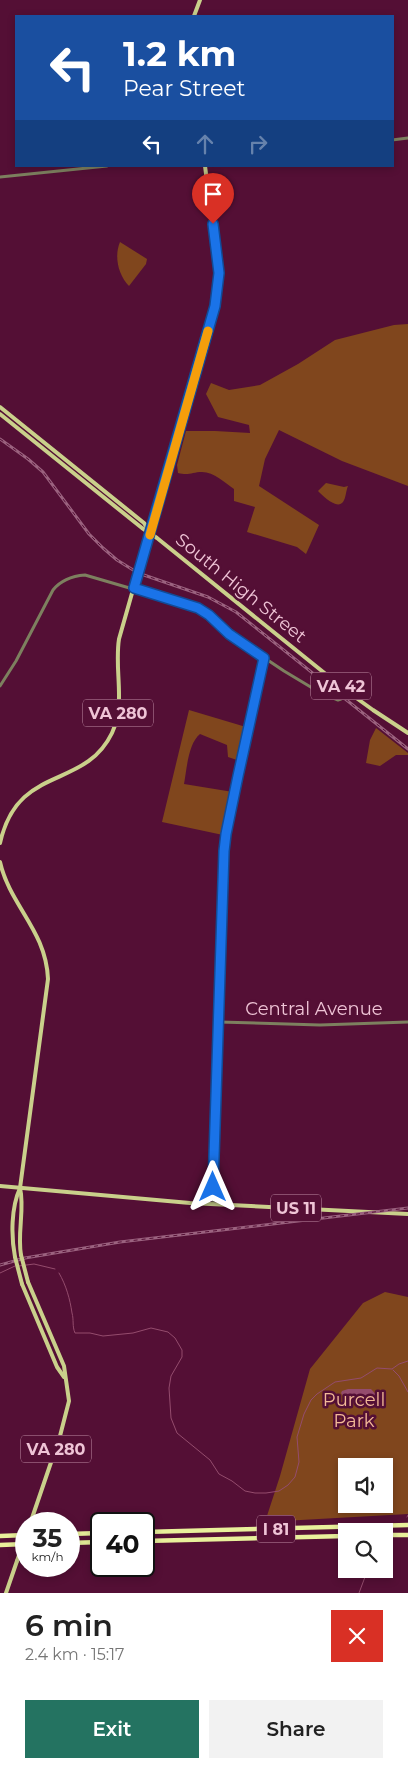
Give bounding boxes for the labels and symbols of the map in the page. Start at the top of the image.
pin [192,173,234,224]
street label: South High Street [171,529,311,647]
road number: VA 42 [311,672,371,699]
road number: VA 280 [83,700,153,726]
street label: Central Avenue [245,998,383,1020]
position arrow [186,1160,238,1212]
road number: US 11 [271,1194,321,1222]
park label: Purcell Park [323,1389,385,1432]
road number: VA 280 [21,1436,91,1462]
speed limit sign: 40 [90,1512,155,1577]
road number: I 81 [257,1516,295,1542]

